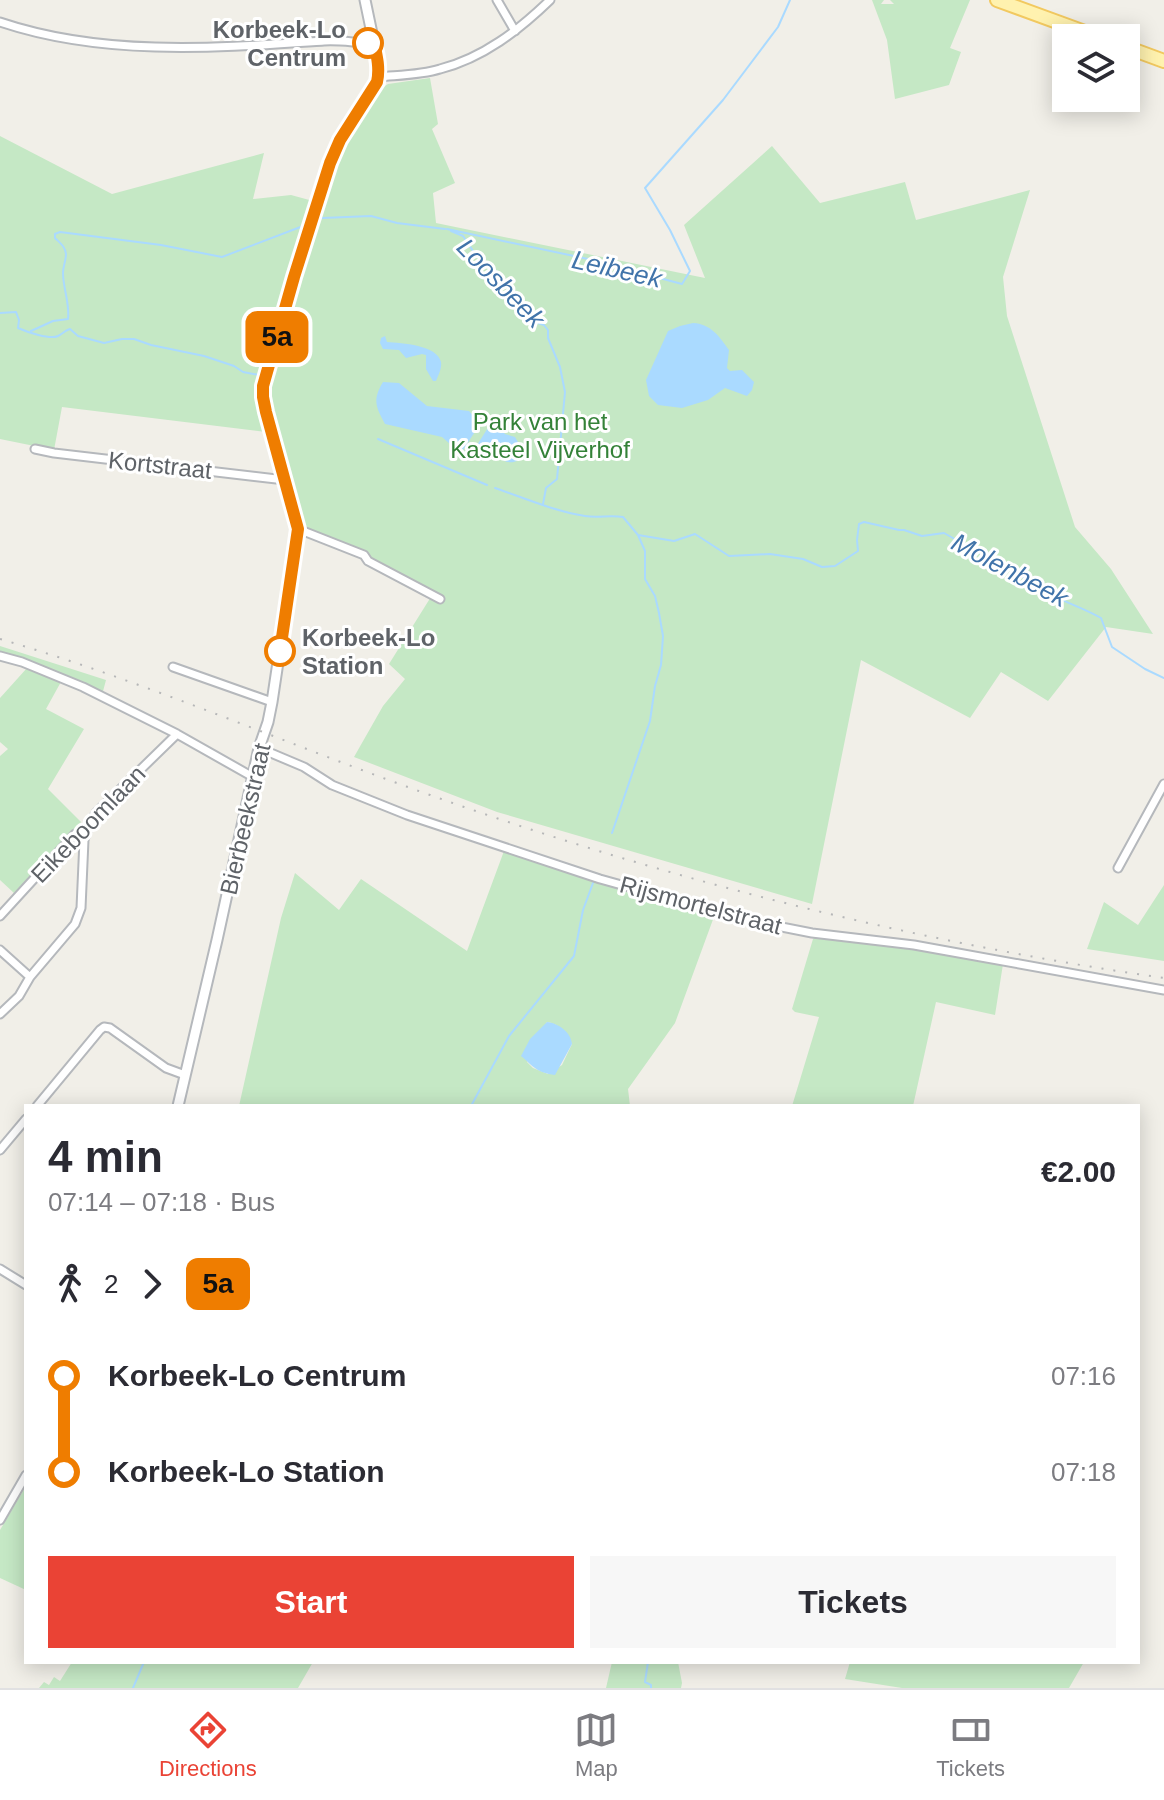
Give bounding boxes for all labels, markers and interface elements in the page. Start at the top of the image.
place label: Korbeek-Lo Centrum [213,16,346,71]
map controls [1052,24,1140,112]
button: layers [1052,24,1140,112]
marker: Korbeek-Lo Centrum [353,28,383,58]
water label: Loosbeek [451,232,552,335]
water label: Leibeek [569,244,667,294]
line badge: 5a [241,311,313,363]
text: 5a [261,321,293,352]
park label: Park van het Kasteel Vijverhof [450,408,630,463]
street label: Kortstraat [107,446,213,484]
water label: Molenbeek [947,527,1075,614]
place label: Korbeek-Lo Station [302,624,435,679]
marker: Korbeek-Lo Station [265,636,295,666]
street label: Bierbeekstraat [214,740,276,897]
street label: Eikeboomlaan [25,760,151,888]
street label: Rijsmortelstraat [617,870,785,940]
text: 4 min [48,1132,163,1181]
text: €2.00 [1041,1155,1116,1188]
text: 07:14 – 07:18 · Bus [48,1187,275,1217]
icon: walk [48,1262,92,1306]
icon: forward [130,1262,174,1306]
text: 5a [202,1268,234,1299]
text: 2 [104,1269,118,1299]
text: Korbeek-Lo Centrum [108,1359,406,1392]
text: 07:16 [1051,1361,1116,1391]
text: Korbeek-Lo Station [108,1455,385,1488]
text: 07:18 [1051,1457,1116,1487]
button: Start [48,1556,574,1648]
button: Tickets [590,1556,1116,1648]
tab: Directions [159,1708,257,1782]
tab: Map [574,1708,618,1782]
tab: Tickets [936,1708,1005,1782]

